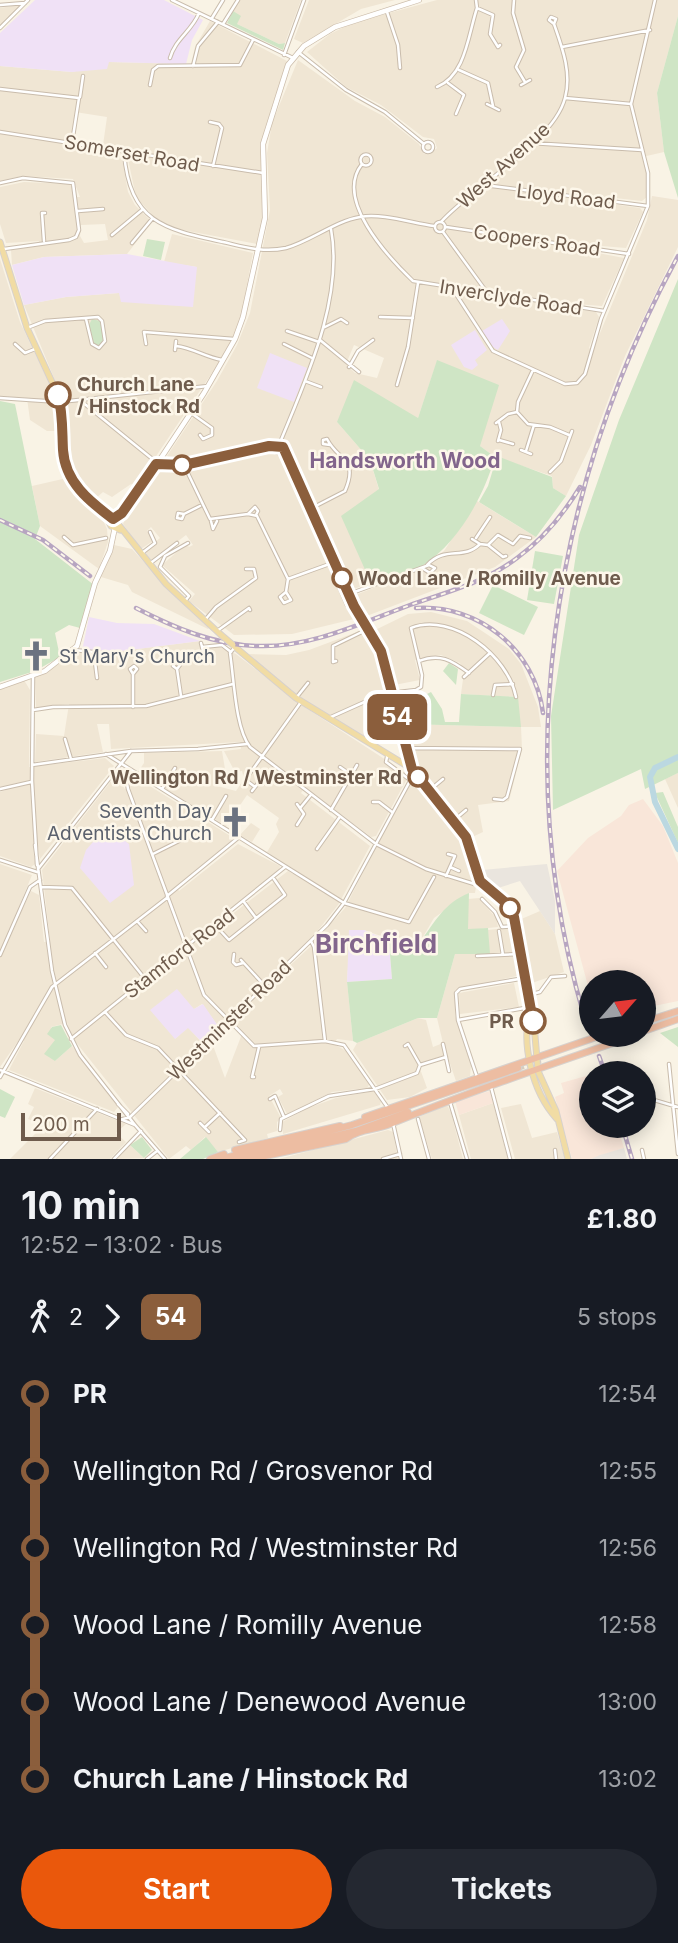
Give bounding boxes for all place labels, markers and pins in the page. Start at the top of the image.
place label: Church Lane / Hinstock Rd [77,373,200,418]
marker: Church Lane / Hinstock Rd [45,382,71,408]
unlabelled marker [172,455,192,475]
place label: Wood Lane / Romilly Avenue [358,567,621,590]
marker: Wood Lane / Romilly Avenue [332,568,352,588]
church icon: St Mary's Church [19,639,53,673]
place label: St Mary's Church [59,645,215,668]
place label: Wellington Rd / Westminster Rd [110,766,402,789]
marker: Wellington Rd / Westminster Rd [408,767,428,787]
place label: Seventh Day Adventists Church [47,800,212,845]
church icon: Seventh Day Adventists Church [218,805,252,839]
unlabelled marker [500,898,520,918]
marker: PR [520,1008,546,1034]
place label: PR [489,1010,515,1033]

